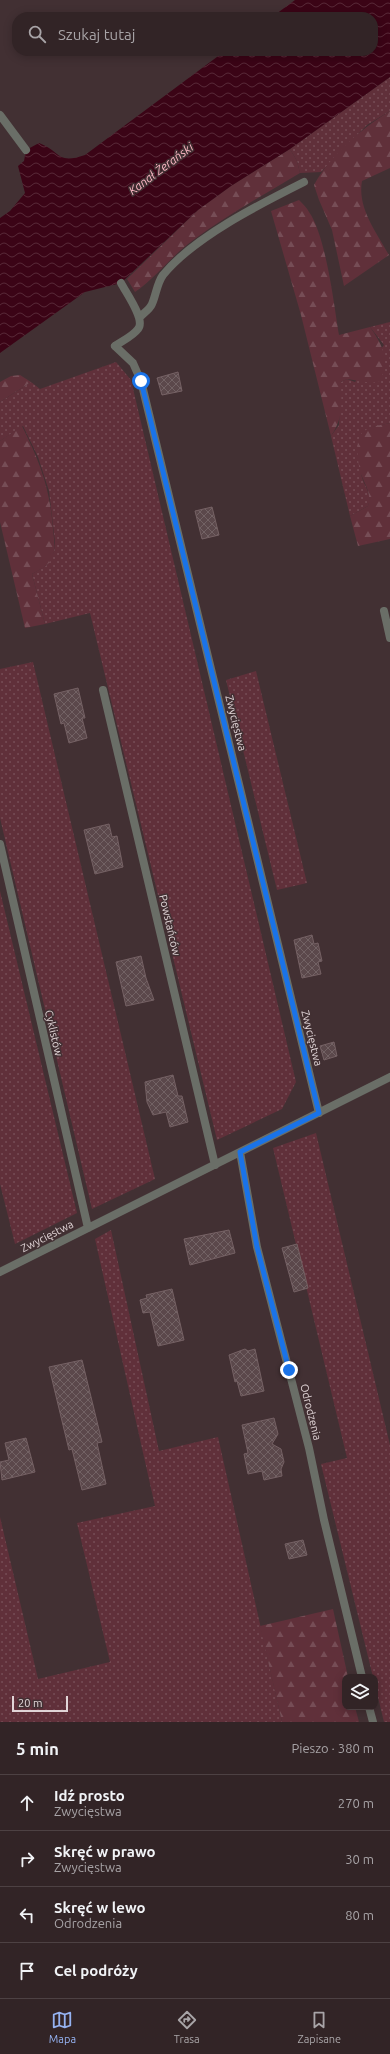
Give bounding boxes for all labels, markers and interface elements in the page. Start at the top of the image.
search box [12,12,378,56]
icon: search [26,23,48,45]
text: Szukaj tutaj [58,26,135,43]
water label: Kanał Żerański [126,140,196,197]
route start [132,372,150,390]
street label: Zwycięstwa [223,694,249,752]
street label: Powstańców [157,893,183,957]
street label: Cyklistów [43,1009,65,1058]
street label: Zwycięstwa [299,1009,325,1067]
street label: Zwycięstwa [19,1218,75,1254]
route end [280,1361,298,1379]
street label: Odrodzenia [298,1383,324,1441]
map controls [342,1674,378,1710]
button: layers [342,1674,378,1710]
scale bar [12,1694,68,1713]
text: 20 m [18,1697,42,1709]
text: 5 min [16,1739,59,1758]
text: Pieszo · 380 m [291,1741,374,1755]
text: Idź prosto [54,1787,125,1804]
icon: ahead [16,1792,38,1814]
text: 270 m [338,1796,374,1810]
text: Zwycięstwa [54,1804,122,1818]
text: Skręć w prawo [54,1843,156,1860]
icon: right [16,1848,38,1870]
text: 30 m [345,1852,374,1866]
text: Zwycięstwa [54,1860,122,1874]
text: Skręć w lewo [54,1899,146,1916]
icon: left [16,1904,38,1926]
text: 80 m [345,1908,374,1922]
text: Odrodzenia [54,1916,122,1930]
icon: arrive [16,1960,38,1982]
text: Cel podróży [54,1962,138,1979]
tab: Mapa [49,2009,76,2045]
tab: Trasa [174,2009,200,2045]
tab: Zapisane [297,2009,341,2045]

